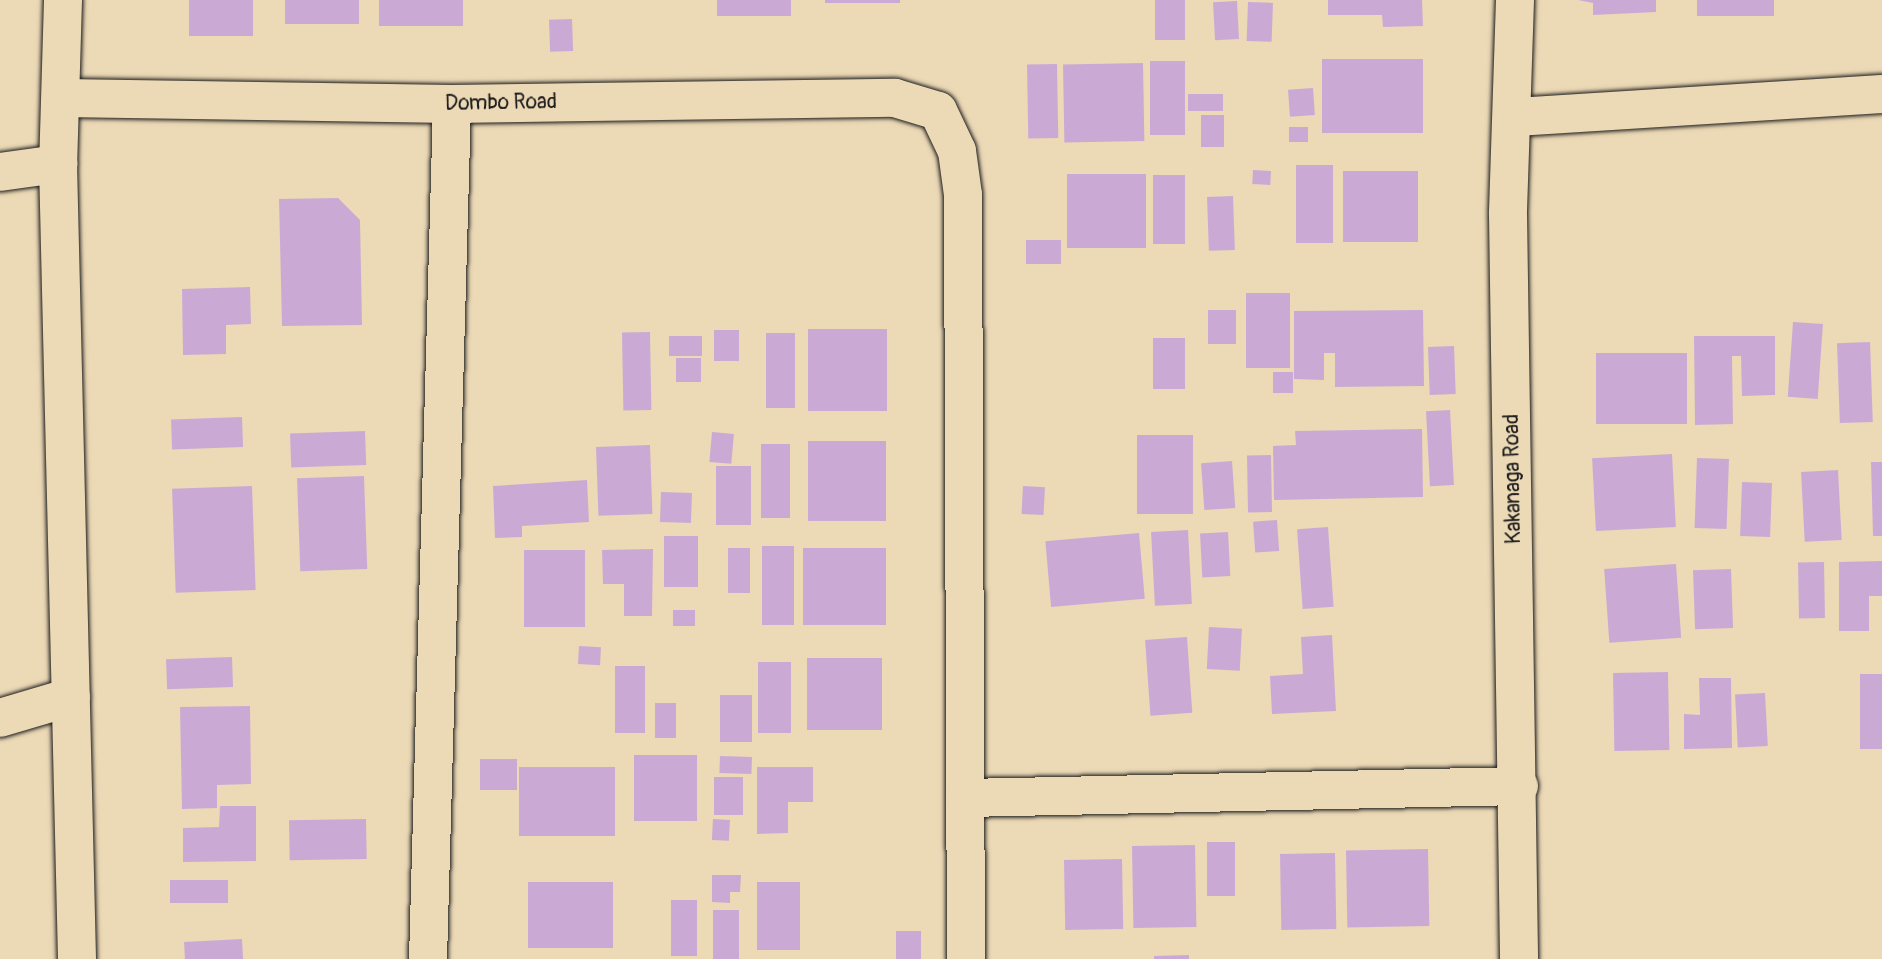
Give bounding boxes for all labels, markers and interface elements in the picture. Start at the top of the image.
street label: Dombo Road [445,89,557,117]
street label: Kakanaga Road [1499,414,1527,544]

